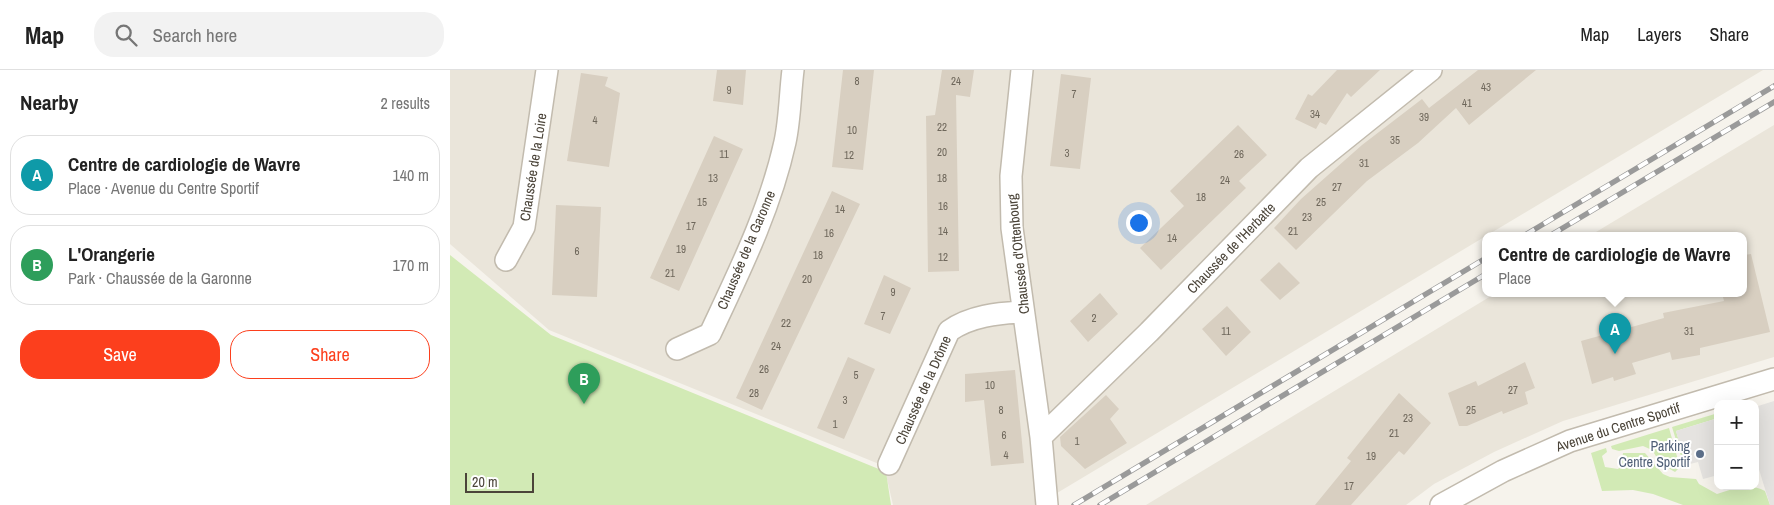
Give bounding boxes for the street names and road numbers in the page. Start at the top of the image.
street label: Chaussée de la Loire [516,112,550,222]
street label: Chaussée de la Garonne [713,188,779,312]
street label: Chaussée d'Ottenbourg [1003,192,1033,315]
street label: Chaussée de l'Herbatte [1183,199,1279,297]
street label: Chaussée de la Drôme [891,333,955,447]
street label: Avenue du Centre Sportif [1553,398,1683,456]

